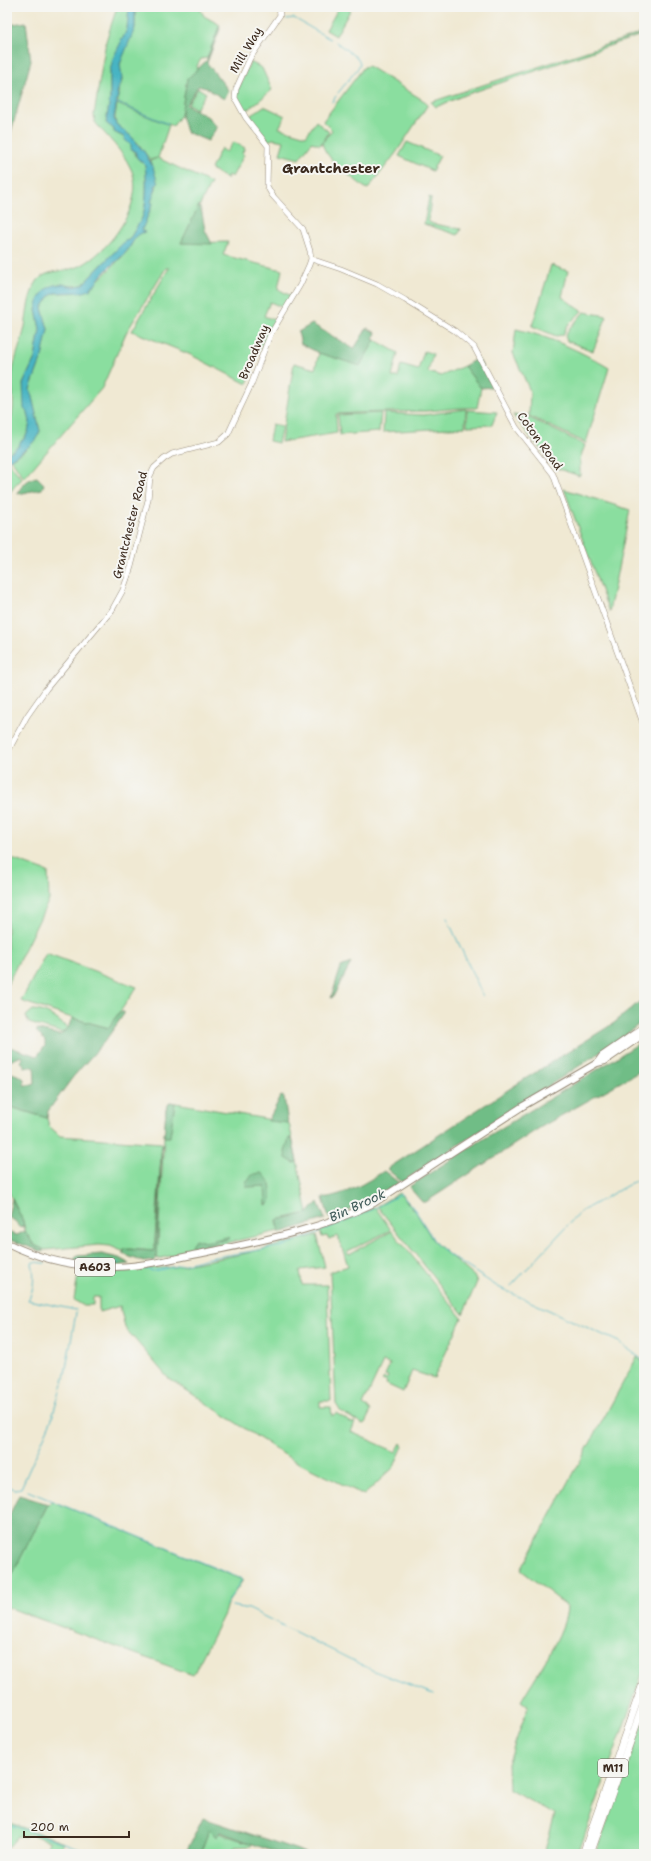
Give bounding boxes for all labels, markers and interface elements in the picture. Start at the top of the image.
street label: Mill Way [226,24,266,76]
district label: Grantchester [282,159,381,177]
street label: Broadway [235,322,273,382]
street label: Coton Road [514,409,567,473]
street label: Grantchester Road [109,469,151,580]
water label: Bin Brook [326,1185,389,1226]
road number: A603 [75,1258,115,1276]
road number: M11 [598,1759,628,1777]
scale bar [24,1813,129,1839]
text: 200 m [30,1819,69,1835]

